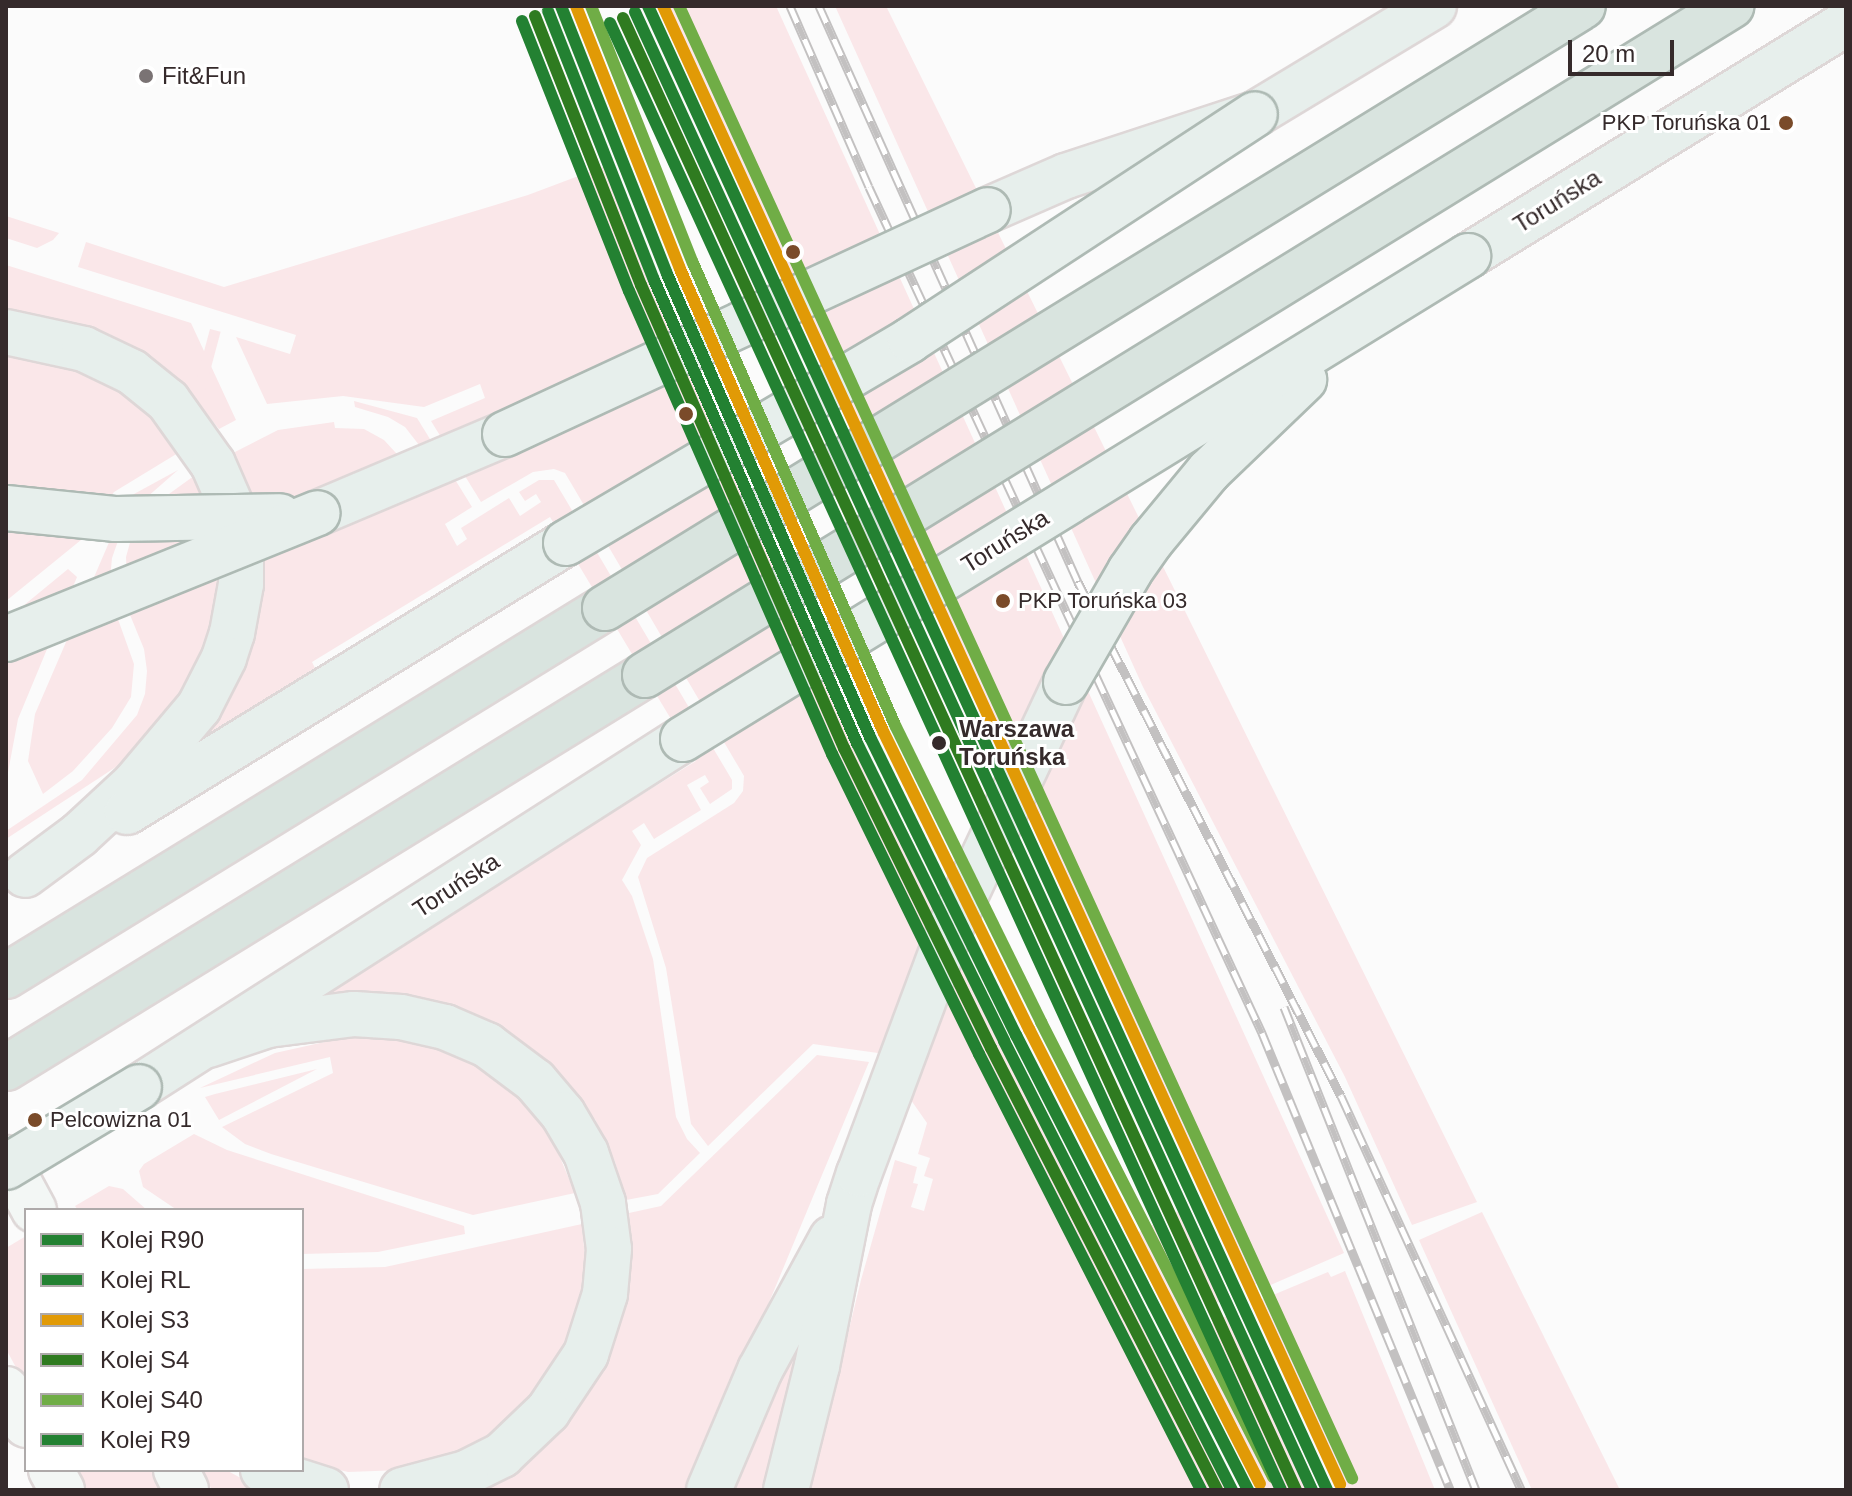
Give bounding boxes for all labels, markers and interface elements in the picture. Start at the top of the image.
scale bar [1572,24,1678,74]
text: 20 m [1582,40,1635,67]
place label: Fit&Fun [162,62,246,90]
marker: Fit&Fun [137,67,155,85]
place label: PKP Toruńska 01 [1601,110,1771,136]
marker: PKP Toruńska 01 [1778,115,1794,131]
street label: Toruńska [1508,163,1606,239]
unlabelled marker [785,244,801,260]
unlabelled marker [678,406,694,422]
street label: Toruńska [956,503,1054,579]
place label: PKP Toruńska 03 [1018,588,1188,614]
marker: PKP Toruńska 03 [995,593,1011,609]
place label: Warszawa Toruńska [959,715,1074,771]
marker: Warszawa Toruńska [926,730,952,756]
street label: Toruńska [407,846,505,924]
place label: Pelcowizna 01 [50,1107,192,1133]
marker: Pelcowizna 01 [27,1112,43,1128]
legend [24,1208,304,1472]
text: Kolej R90 [100,1226,204,1253]
text: Kolej RL [100,1266,191,1293]
text: Kolej S3 [100,1306,189,1333]
text: Kolej S4 [100,1346,189,1373]
text: Kolej S40 [100,1386,203,1413]
text: Kolej R9 [100,1426,191,1453]

